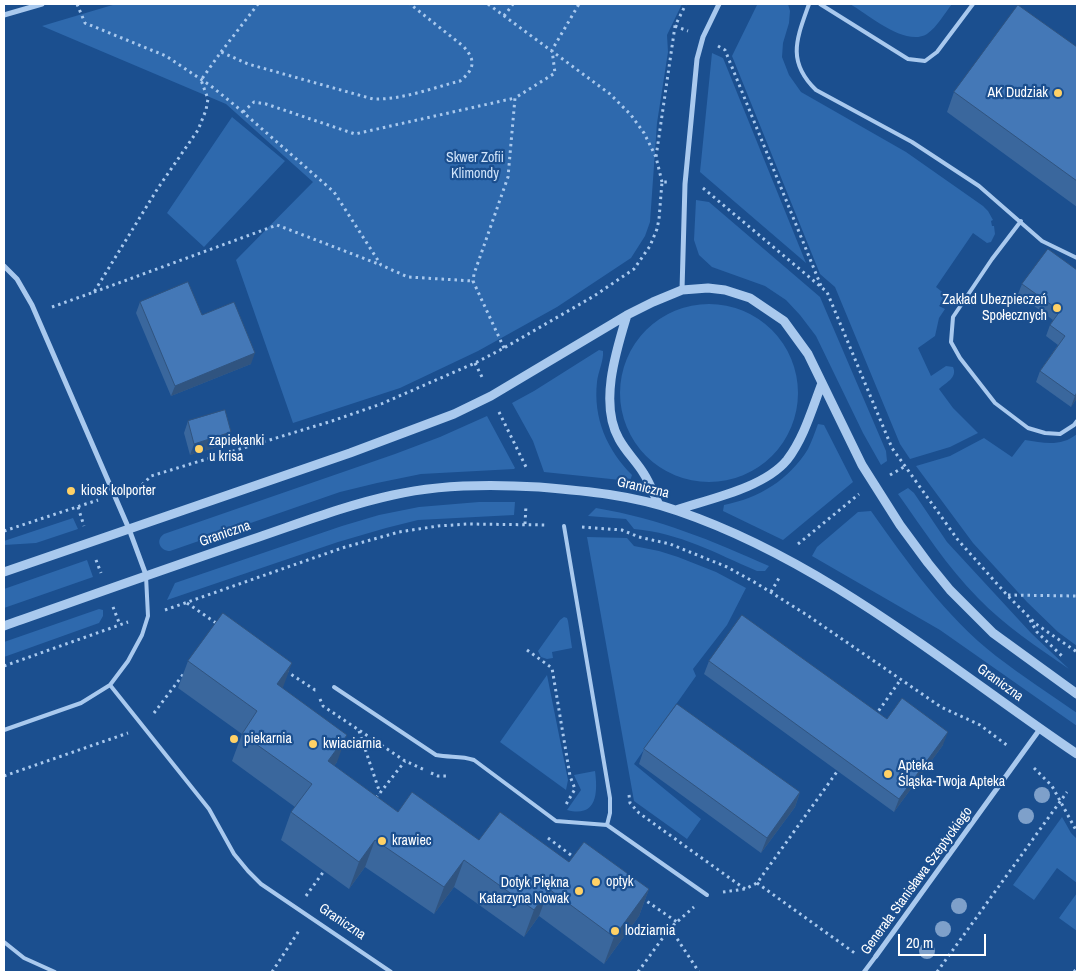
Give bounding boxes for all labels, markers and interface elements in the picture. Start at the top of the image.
place label: AK Dudziak [987,85,1048,101]
marker: AK Dudziak [1052,87,1064,99]
park label: Skwer Zofii Klimondy [446,150,504,182]
place label: Zakład Ubezpieczeń Społecznych [942,292,1047,324]
marker: Zakład Ubezpieczeń Społecznych [1051,302,1063,314]
place label: zapiekanki u krisa [209,433,265,466]
marker: zapiekanki u krisa [193,443,205,455]
street label: Graniczna [615,474,671,502]
place label: kiosk kolporter [81,483,156,499]
marker: kiosk kolporter [65,485,77,497]
street label: Graniczna [197,517,253,551]
street label: Graniczna [974,661,1026,705]
place label: piekarnia [244,731,292,747]
marker: piekarnia [228,733,240,745]
place label: kwiaciarnia [323,736,382,752]
marker: kwiaciarnia [307,738,319,750]
place label: Apteka Śląska-Twoja Apteka [898,758,1005,790]
marker: Apteka Śląska-Twoja Apteka [882,768,894,780]
street label: Generała Stanisława Szeptyckiego [858,804,976,958]
place label: krawiec [392,833,432,849]
marker: krawiec [376,835,388,847]
place label: optyk [606,874,633,890]
place label: Dotyk Piękna Katarzyna Nowak [479,875,569,908]
marker: optyk [590,876,602,888]
marker: Dotyk Piękna Katarzyna Nowak [573,885,585,897]
street label: Graniczna [315,900,369,944]
place label: lodziarnia [625,923,675,939]
scale bar [901,924,988,956]
marker: lodziarnia [609,925,621,937]
text: 20 m [906,932,933,953]

